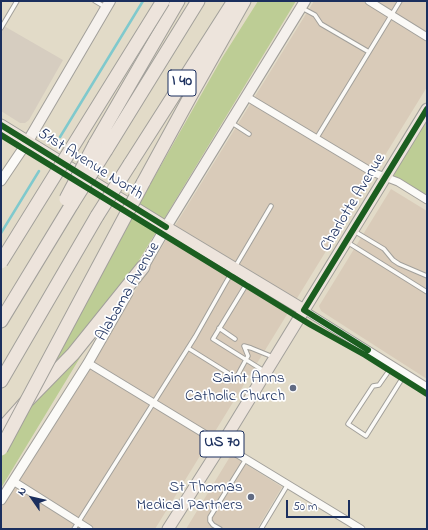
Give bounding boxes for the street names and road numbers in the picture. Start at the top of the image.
road number: I 40 [168,70,196,96]
street label: 51st Avenue North [34,125,146,205]
street label: Charlotte Avenue [317,151,391,255]
street label: Alabama Avenue [93,239,165,345]
road number: US 70 [200,431,244,457]

